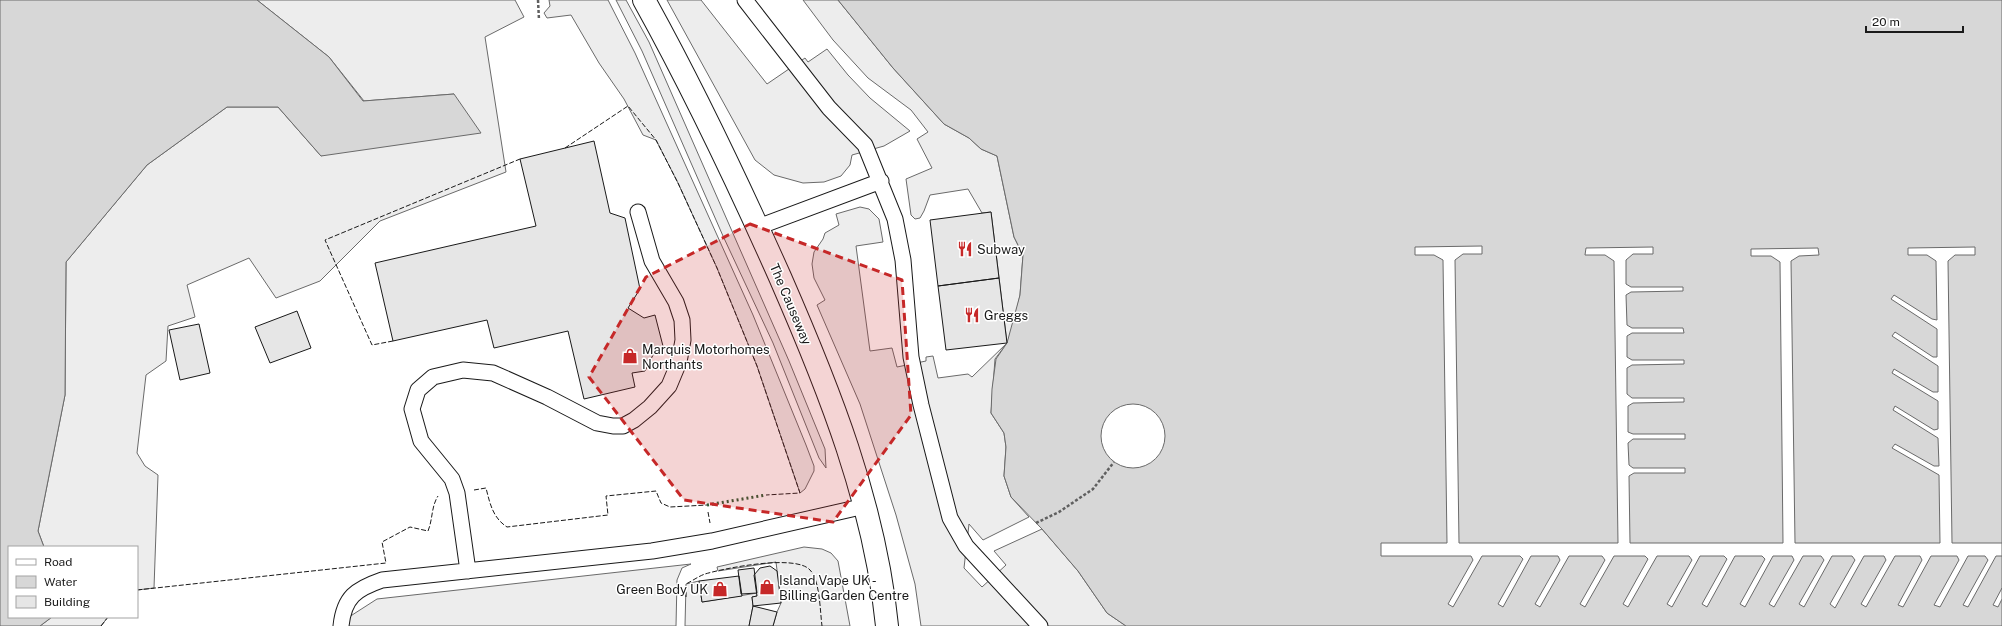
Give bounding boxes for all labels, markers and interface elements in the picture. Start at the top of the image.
scale bar [1866,8,1963,34]
text: 20 m [1872,15,1900,29]
restaurant icon: Subway [956,240,974,258]
place label: Subway [977,242,1025,257]
street label: The Causeway [767,261,814,347]
restaurant icon: Greggs [963,306,981,324]
place label: Greggs [984,308,1028,323]
place label: Marquis Motorhomes Northants [642,342,770,372]
shop icon: Marquis Motorhomes Northants [621,347,639,365]
legend [8,546,138,618]
text: Road [44,555,72,569]
place label: Island Vape UK - Billing Garden Centre [779,573,909,603]
text: Water [44,575,78,589]
shop icon: Island Vape UK - Billing Garden Centre [758,578,776,596]
shop icon: Green Body UK [711,580,729,598]
place label: Green Body UK [616,582,708,597]
text: Building [44,595,90,609]

